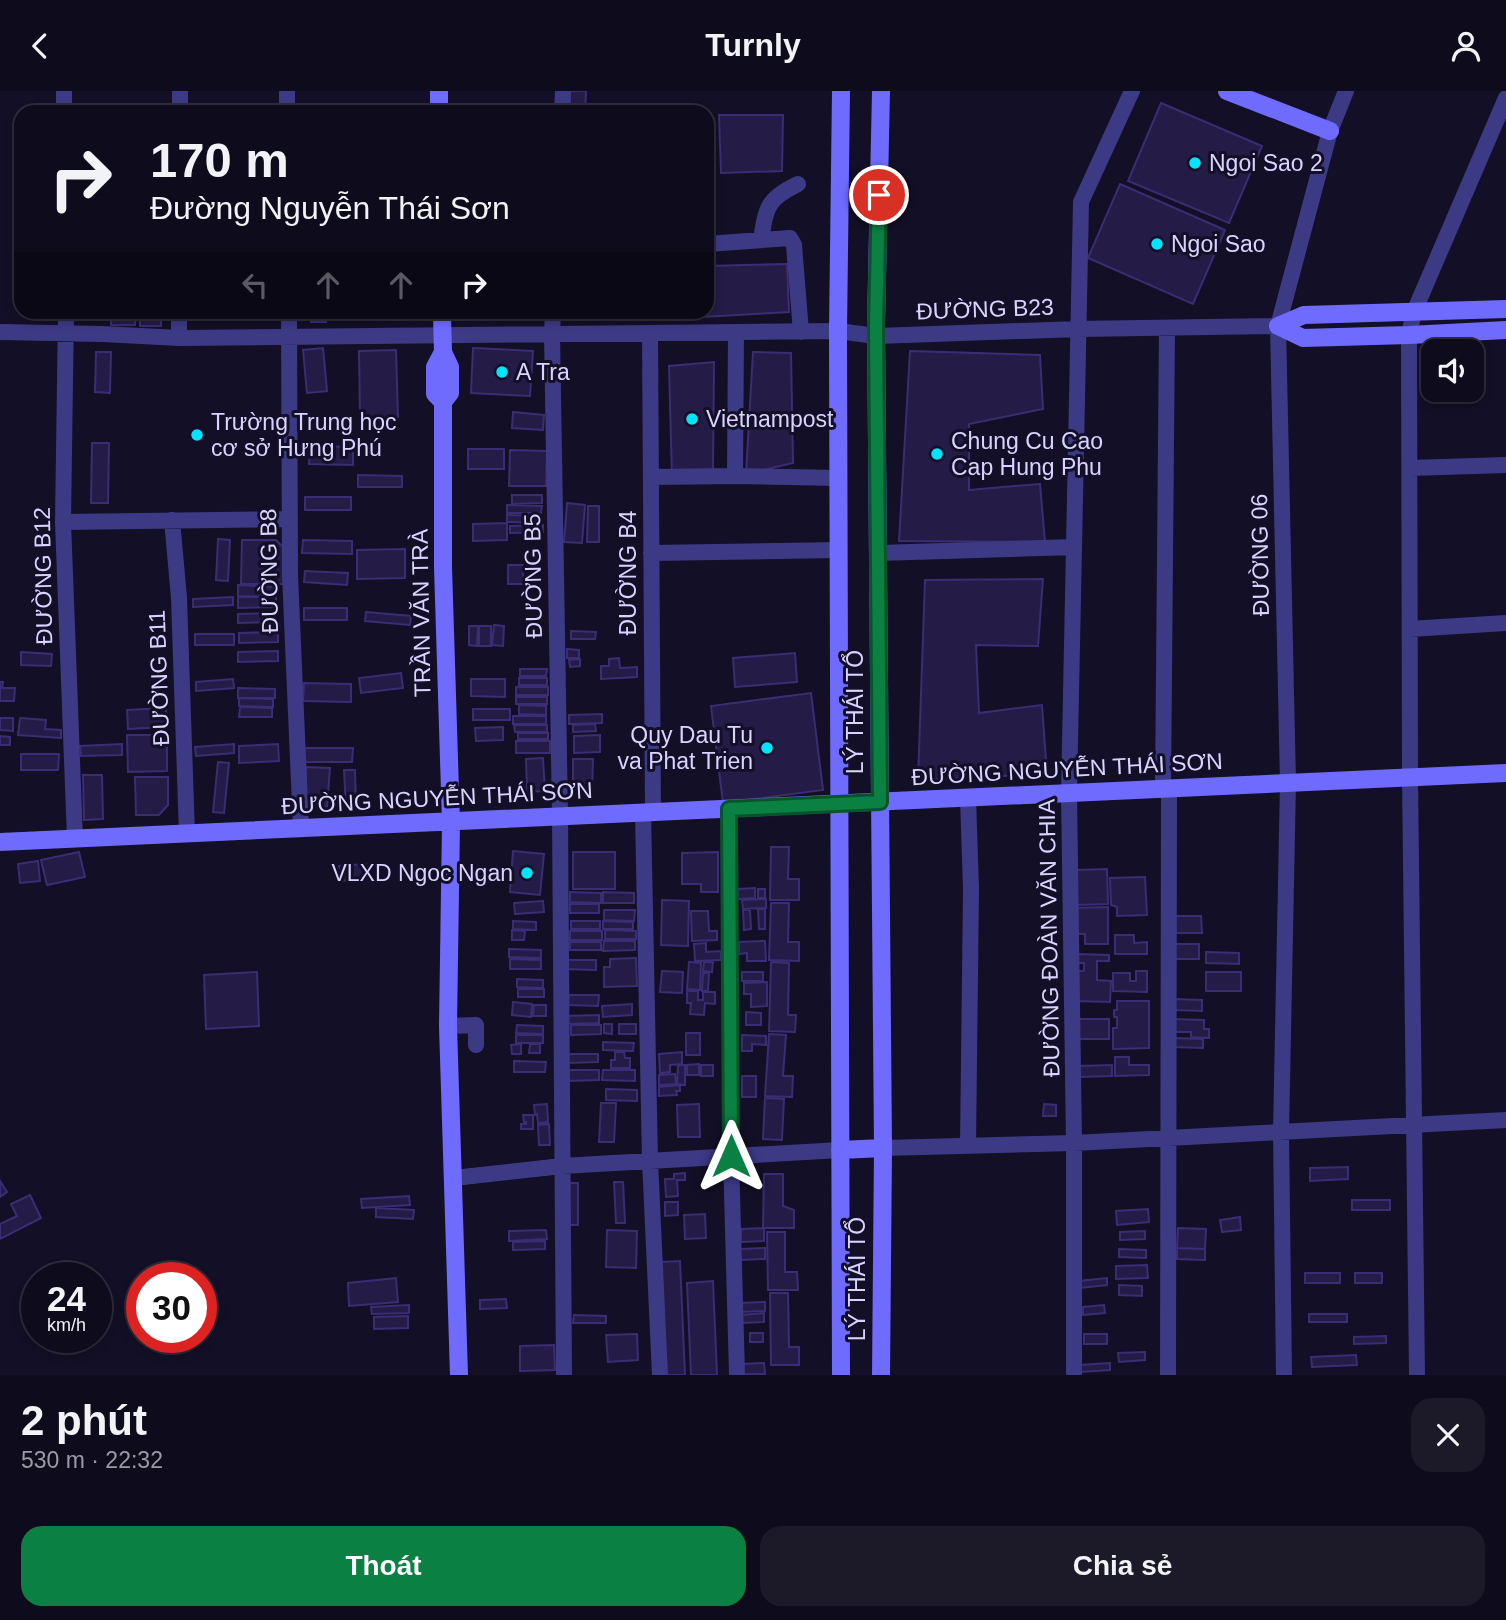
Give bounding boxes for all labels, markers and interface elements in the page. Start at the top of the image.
icon: back [21,27,59,65]
text: Turnly [705,27,801,63]
icon: person [1447,27,1485,65]
icon: right [35,133,126,224]
text: 170 m [150,133,289,187]
place label: Ngoi Sao 2 [1209,150,1323,176]
marker: Ngoi Sao 2 [1187,155,1203,171]
pin [849,165,909,225]
icon: arrive [860,176,898,214]
text: Đường Nguyễn Thái Sơn [150,190,510,226]
place label: Ngoi Sao [1171,231,1266,257]
marker: Ngoi Sao [1149,236,1165,252]
icon: left [236,266,274,304]
icon: ahead [309,266,347,304]
icon: ahead [382,266,420,304]
icon: right [455,266,493,304]
street label: ĐƯỜNG B23 [916,294,1054,324]
map controls [1421,339,1484,402]
button: sound [1421,339,1484,402]
place label: A Tra [516,359,570,385]
marker: A Tra [494,364,510,380]
place label: Vietnampost [706,406,834,432]
place label: Trường Trung học cơ sở Hưng Phú [211,409,397,461]
marker: Vietnampost [684,411,700,427]
marker: Trường Trung học cơ sở Hưng Phú [189,427,205,443]
place label: Chung Cu Cao Cap Hung Phu [951,428,1103,480]
marker: Chung Cu Cao Cap Hung Phu [929,446,945,462]
street label: ĐƯỜNG 06 [1246,494,1274,616]
street label: ĐƯỜNG B12 [29,507,57,645]
street label: ĐƯỜNG B8 [255,508,283,634]
street label: ĐƯỜNG B4 [615,510,641,636]
street label: ĐƯỜNG B5 [519,513,547,639]
street label: TRẦN VĂN TRÀ [406,528,435,697]
street label: ĐƯỜNG B11 [144,610,174,746]
street label: LÝ THÁI TỔ [841,650,868,774]
place label: Quy Dau Tu va Phat Trien [617,722,753,774]
marker: Quy Dau Tu va Phat Trien [759,740,775,756]
street label: ĐƯỜNG NGUYỄN THÁI SƠN [911,746,1223,790]
street label: ĐƯỜNG NGUYỄN THÁI SƠN [281,775,593,819]
street label: ĐƯỜNG ĐOÀN VĂN CHIA [1034,798,1064,1077]
place label: VLXD Ngoc Ngan [331,860,513,886]
marker: VLXD Ngoc Ngan [519,865,535,881]
position arrow [694,1119,768,1193]
street label: LÝ THÁI TỔ [843,1217,870,1341]
speed limit sign: 30 [126,1262,217,1353]
text: 24 [47,1279,86,1318]
text: km/h [47,1315,86,1335]
text: 2 phút [21,1397,147,1444]
button: close [1411,1398,1485,1472]
text: 530 m · 22:32 [21,1447,163,1473]
button: Thoát [21,1526,746,1606]
button: Chia sẻ [760,1526,1485,1606]

